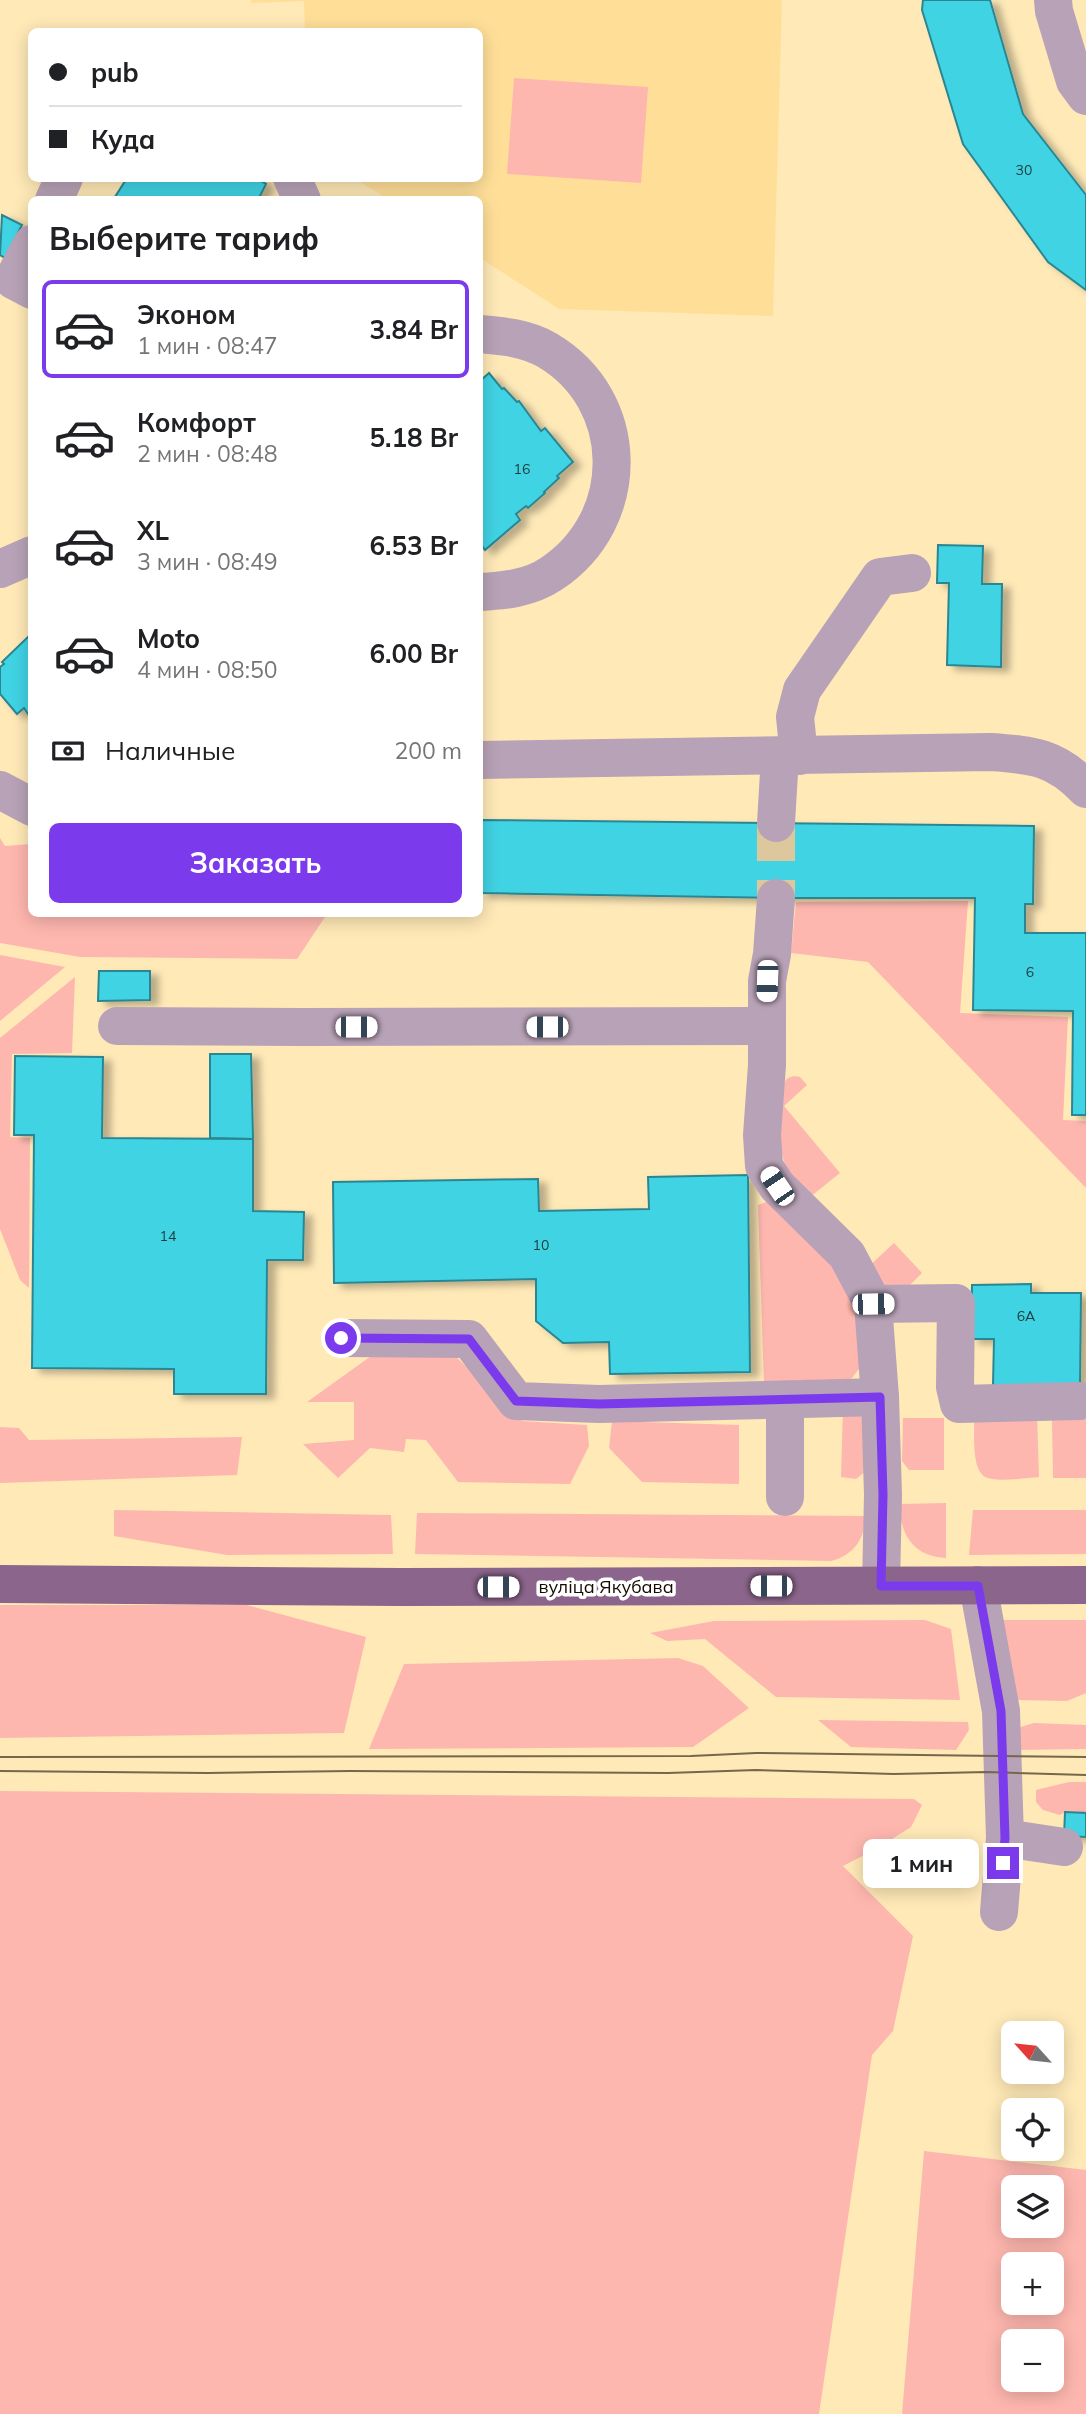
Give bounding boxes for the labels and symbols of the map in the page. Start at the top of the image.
house number: 30 [1016,161,1032,179]
house number: 16 [514,460,530,478]
car [756,960,779,1002]
house number: 6 [1026,963,1034,981]
car [336,1017,378,1038]
car [527,1017,569,1038]
car [757,1163,798,1209]
house number: 14 [160,1227,177,1245]
house number: 10 [533,1236,549,1254]
car [852,1293,895,1315]
house number: 6А [1017,1307,1036,1325]
route start [325,1322,357,1354]
street label: вуліца Якубава [538,1575,674,1598]
car [751,1576,793,1597]
car [478,1577,520,1598]
callout: 1 мин [863,1839,978,1888]
route end [987,1847,1019,1879]
north arrow [1001,2021,1064,2084]

